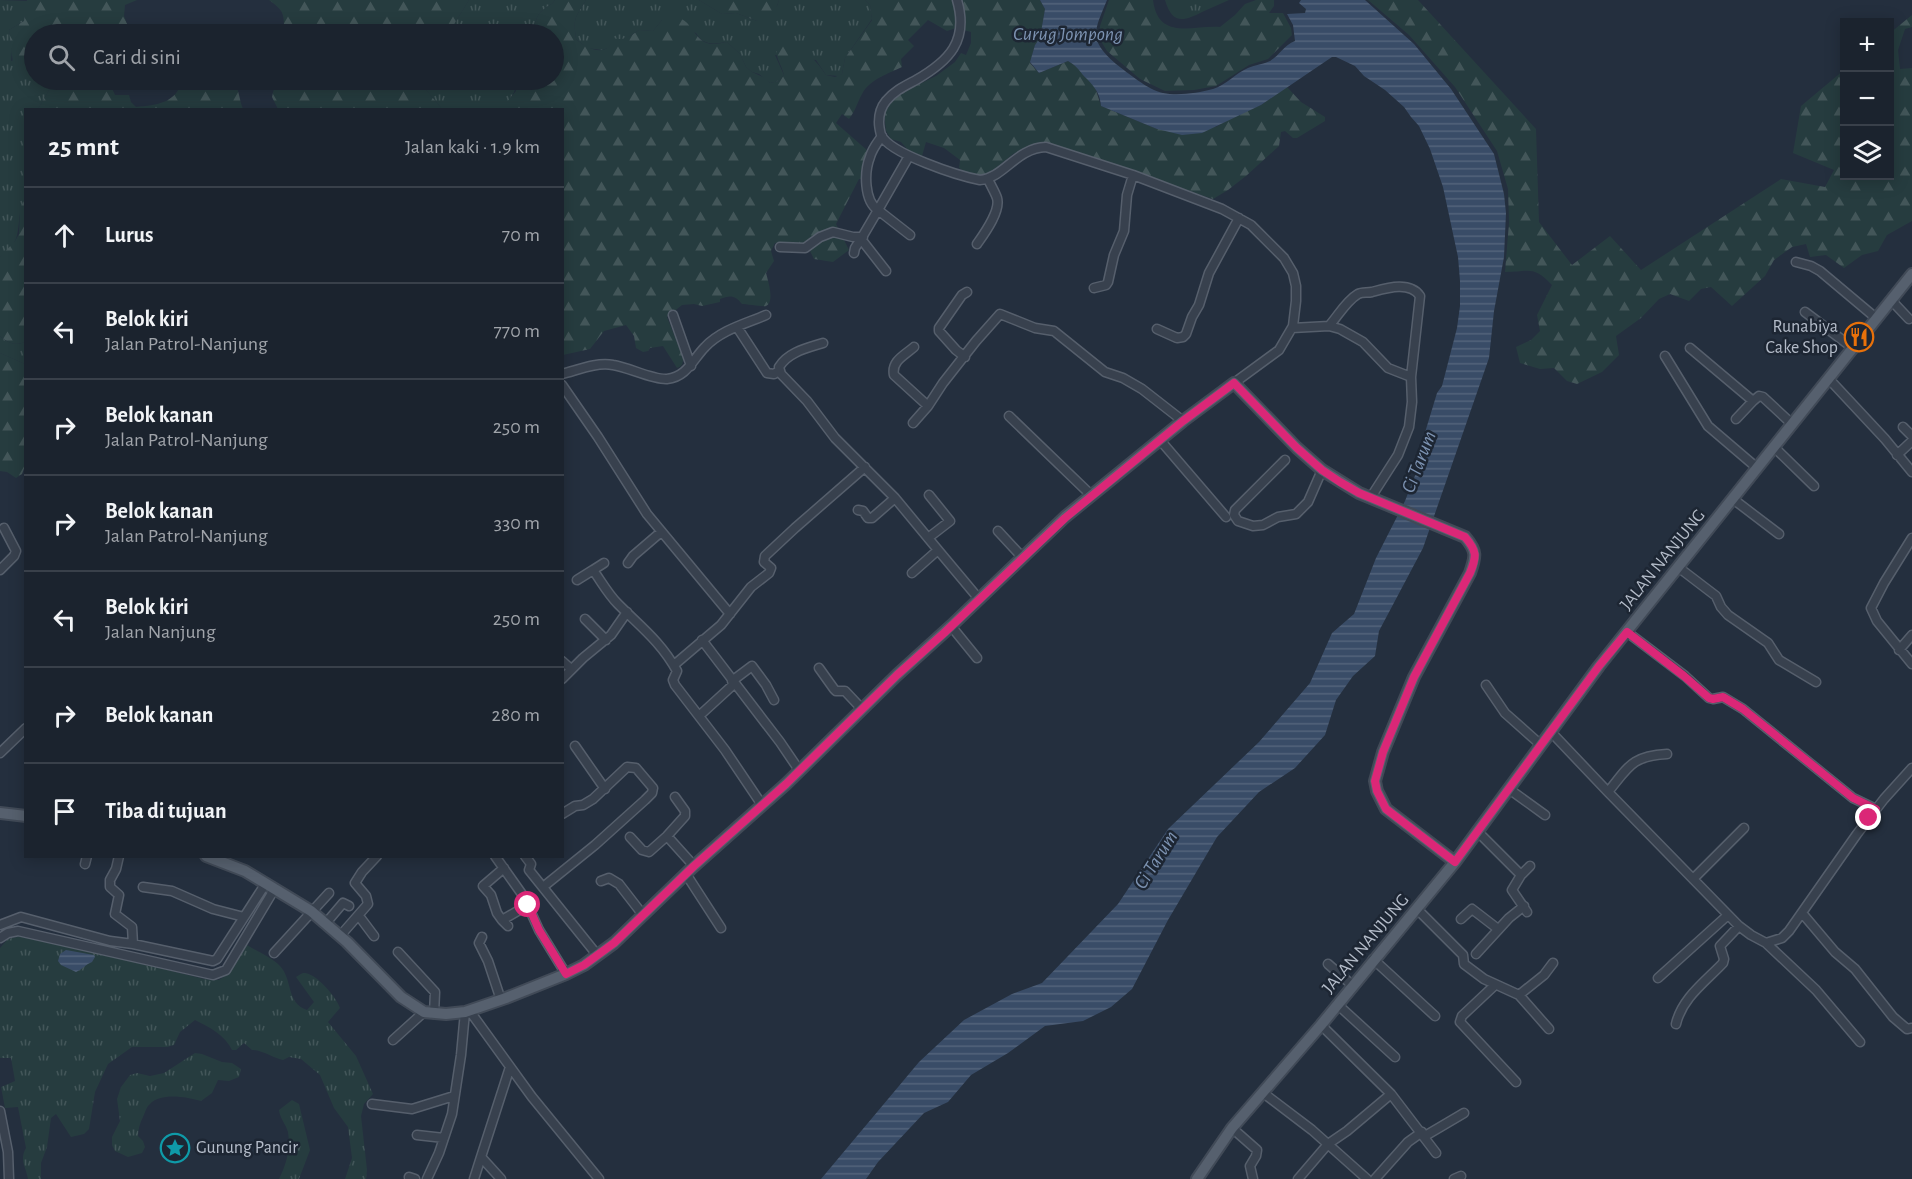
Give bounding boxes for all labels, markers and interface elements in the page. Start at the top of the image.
map controls [1840,18,1894,180]
button: + [1840,18,1894,72]
search box [24,24,564,90]
water label: Curug Jompong [1013,24,1123,44]
icon: search [45,41,78,74]
text: Cari di sini [93,46,181,68]
button: − [1840,72,1894,126]
button: layers [1840,126,1894,180]
text: 25 mnt [48,134,119,160]
text: Jalan kaki · 1.9 km [405,137,540,157]
icon: ahead [48,219,81,252]
text: Lurus [105,224,154,246]
text: 70 m [502,225,540,245]
text: Belok kiri [105,308,189,330]
icon: left [48,315,81,348]
place label: Runabiya Cake Shop [1765,318,1838,357]
text: 770 m [493,321,540,341]
restaurant icon: Runabiya Cake Shop [1843,321,1875,353]
text: Jalan Patrol-Nanjung [105,334,268,354]
text: Belok kanan [105,404,213,426]
icon: right [48,411,81,444]
text: 250 m [493,417,540,437]
water label: Ci Tarum [1398,428,1440,496]
text: Jalan Patrol-Nanjung [105,430,268,450]
text: Belok kanan [105,500,213,522]
street label: JALAN NANJUNG [1617,506,1709,614]
icon: right [48,507,81,540]
text: 330 m [494,513,540,533]
text: Jalan Patrol-Nanjung [105,526,268,546]
text: Belok kiri [105,596,189,618]
icon: left [48,603,81,636]
text: 250 m [493,609,540,629]
text: Jalan Nanjung [105,622,216,642]
icon: right [48,699,81,732]
text: Belok kanan [105,704,213,726]
text: 280 m [492,705,540,725]
icon: arrive [48,795,81,828]
text: Tiba di tujuan [105,800,227,822]
route end [1855,804,1881,830]
water label: Ci Tarum [1130,827,1182,893]
route start [514,891,540,917]
street label: JALAN NANJUNG [1319,891,1413,997]
place icon: Gunung Pancir [159,1132,191,1164]
place label: Gunung Pancir [196,1139,298,1157]

